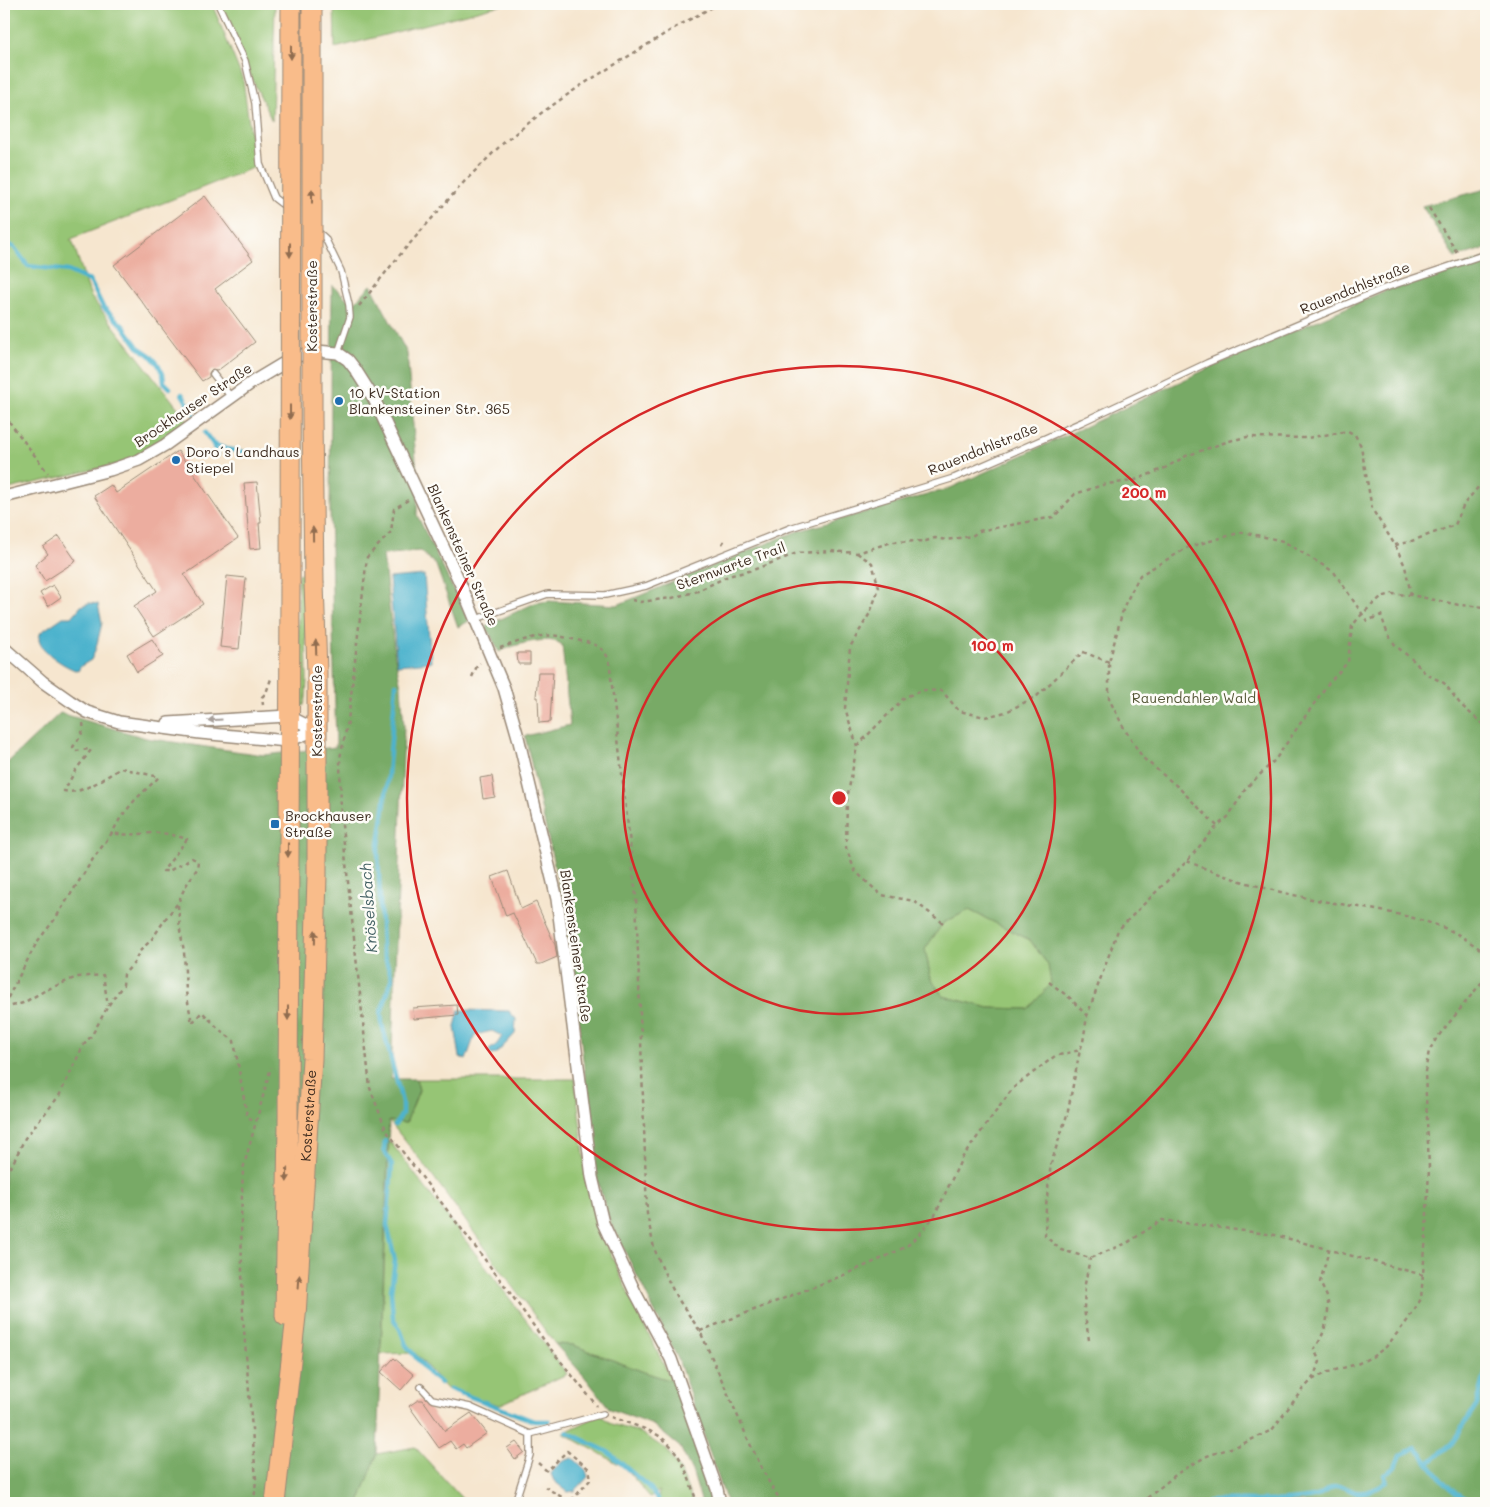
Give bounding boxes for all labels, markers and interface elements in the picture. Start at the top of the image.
one-way arrow [287,45,295,61]
one-way arrow [308,188,316,204]
one-way arrow [286,242,294,258]
street label: Rauendahlstraße [1297,257,1413,318]
street label: Kosterstraße [302,260,321,352]
street label: Brockhauser Straße [130,358,255,451]
place label: 10 kV-Station Blankensteiner Str. 365 [349,383,510,418]
marker: 10 kV-Station Blankensteiner Str. 365 [333,395,345,407]
one-way arrow [286,405,294,421]
street label: Rauendahlstraße [925,418,1041,479]
place label: Doro´s Landhaus Stiepel [186,442,300,477]
marker: Doro´s Landhaus Stiepel [170,454,182,466]
street label: Blankensteiner Straße [424,481,503,629]
text: 200 m [1122,482,1167,502]
one-way arrow [309,526,317,542]
street label: Sternwarte Trail [674,537,788,594]
text: 100 m [970,635,1014,655]
one-way arrow [312,638,320,654]
street label: Kosterstraße [307,665,326,757]
park label: Rauendahler Wald [1132,688,1256,707]
one-way arrow [207,717,223,725]
centre of rings [830,789,848,807]
place label: Brockhauser Straße [285,806,371,841]
marker: Brockhauser Straße [269,818,281,830]
one-way arrow [284,843,292,859]
water label: Knöselsbach [355,862,381,954]
street label: Blankensteiner Straße [556,868,597,1023]
one-way arrow [312,929,320,945]
one-way arrow [284,1005,292,1021]
street label: Kosterstraße [296,1069,320,1162]
one-way arrow [283,1168,291,1184]
one-way arrow [295,1274,303,1290]

